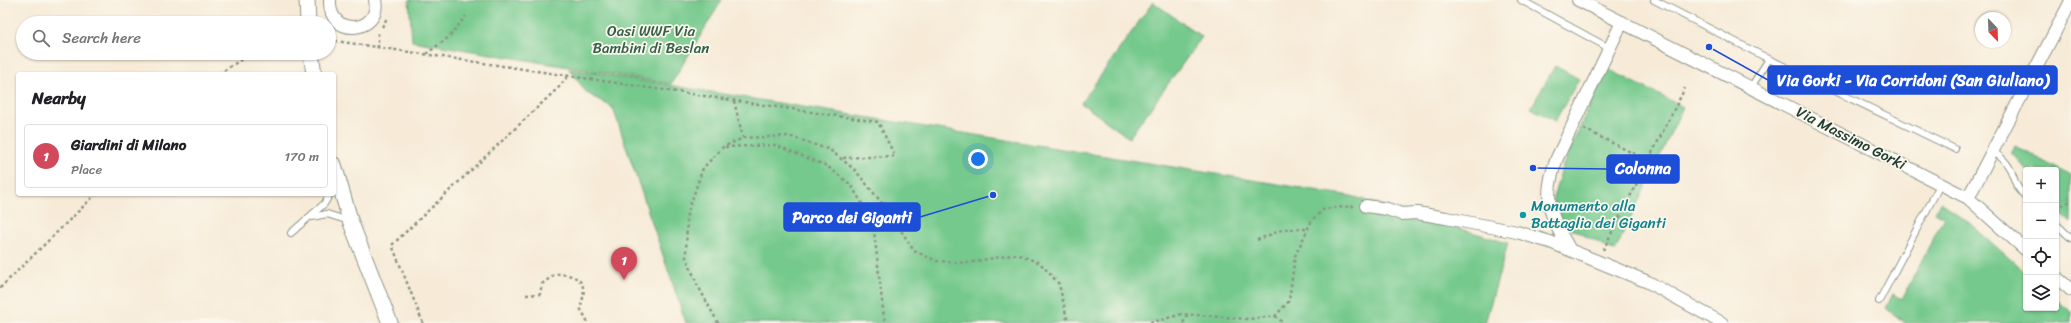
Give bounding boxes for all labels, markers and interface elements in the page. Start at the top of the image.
north arrow [1975,12,2011,48]
search box [16,16,336,60]
park label: Oasi WWF Via Bambini di Beslan [593,18,709,61]
text: Search here [62,25,141,51]
icon: search [30,27,52,49]
callout: Via Gorki - Via Corridoni (San Giuliano) [1768,66,2057,94]
text: Via Gorki - Via Corridoni (San Giuliano) [1777,66,2051,95]
text: Nearby [32,83,86,113]
street label: Via Massimo Gorki [1791,99,1912,177]
text: Giardini di Milano [71,132,186,158]
text: 1 [43,145,49,168]
text: 170 m [284,145,319,168]
your location [968,149,988,169]
text: Colonna [1614,154,1672,183]
callout: Colonna [1607,155,1679,183]
text: Place [71,158,102,181]
map controls [2023,167,2059,311]
button: + [2023,167,2059,203]
place label: Monumento alla Battaglia dei Giganti [1531,193,1667,236]
callout: Parco dei Giganti [784,203,920,231]
text: Parco dei Giganti [792,203,913,232]
button: − [2023,203,2059,239]
marker: Monumento alla Battaglia dei Giganti [1518,210,1528,220]
button: locate [2023,239,2059,275]
pin: 1 [611,247,637,280]
button: layers [2023,275,2059,311]

